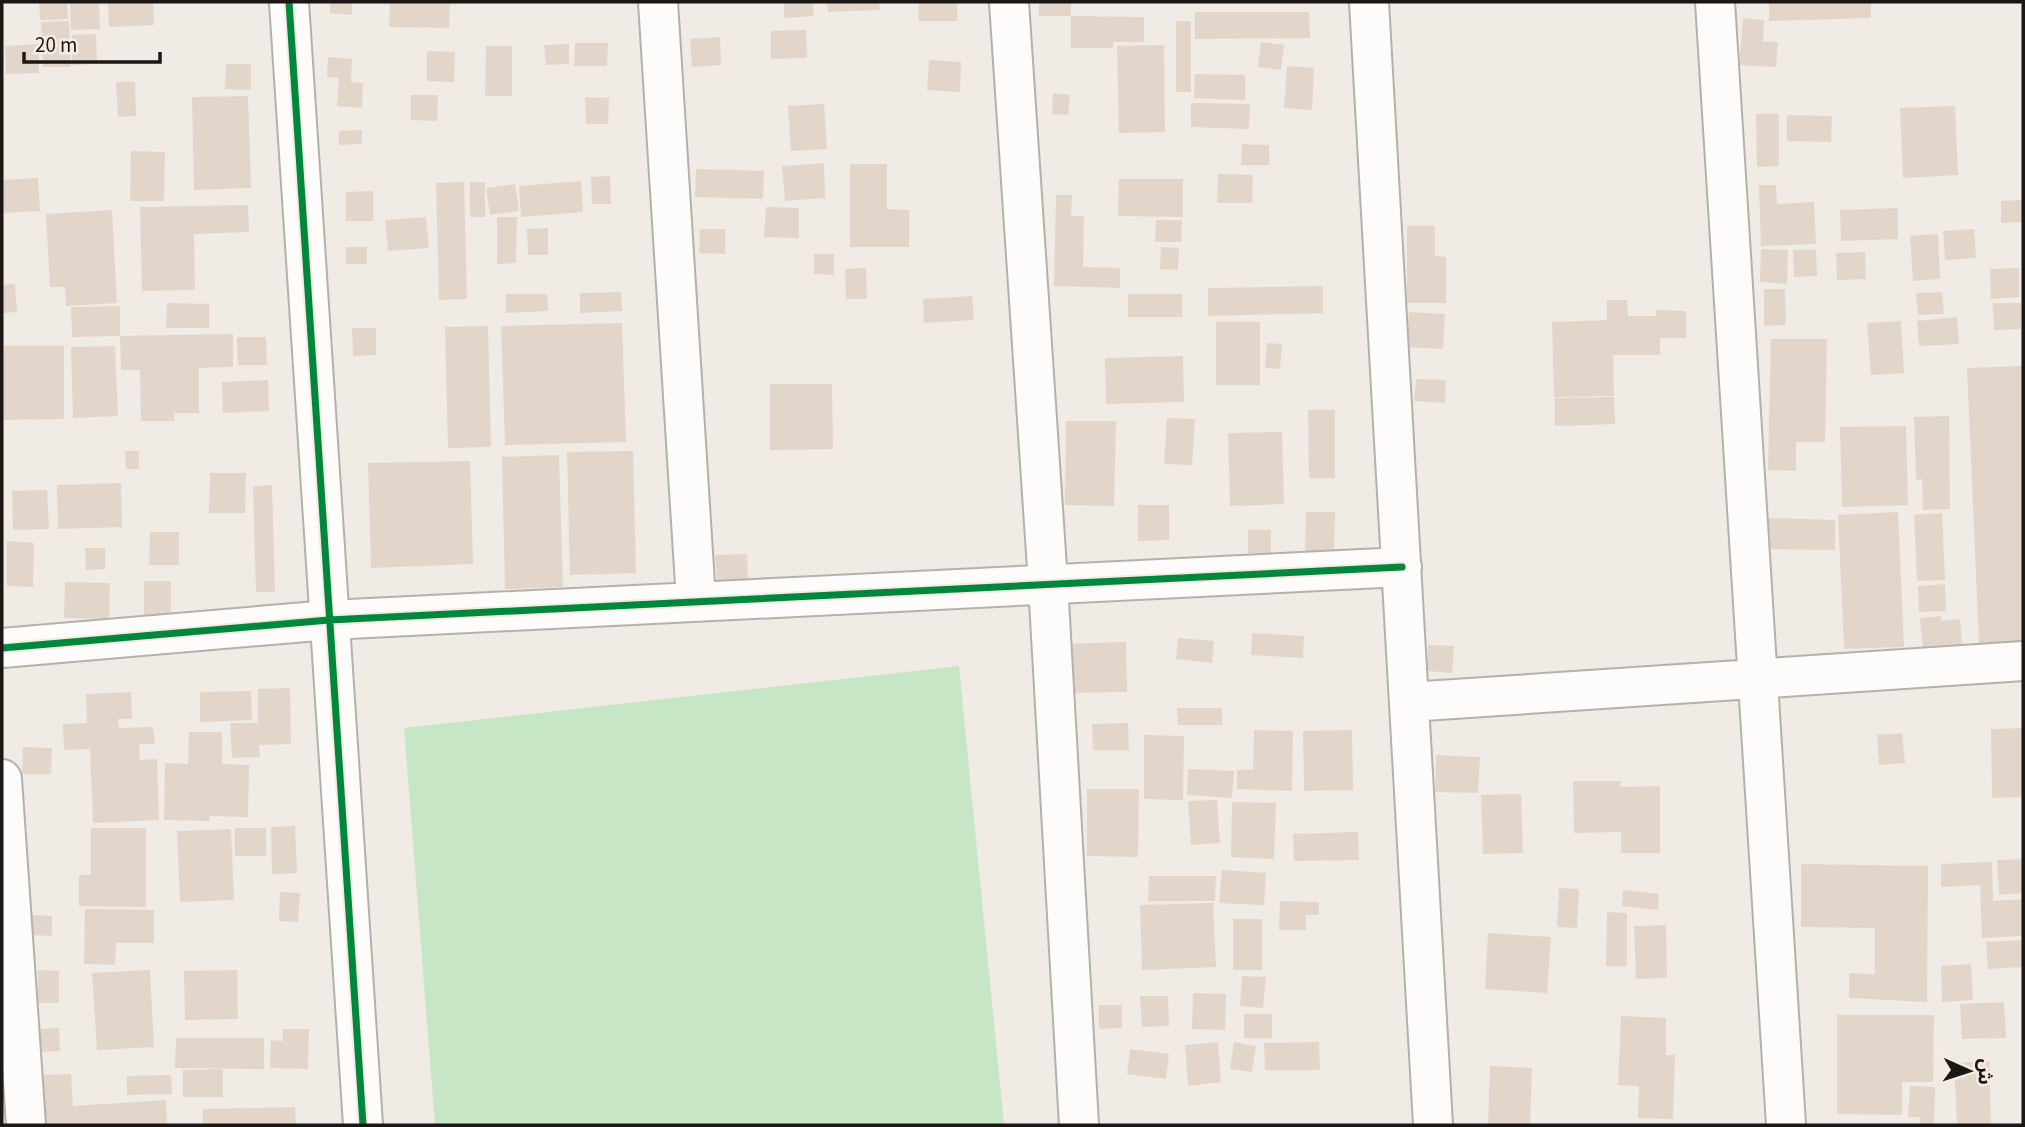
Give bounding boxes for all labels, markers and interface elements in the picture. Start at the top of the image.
scale bar [24,21,161,65]
text: 20 m [35,30,77,60]
north arrow [1934,1036,2004,1106]
text: ش [1970,1058,1999,1086]

